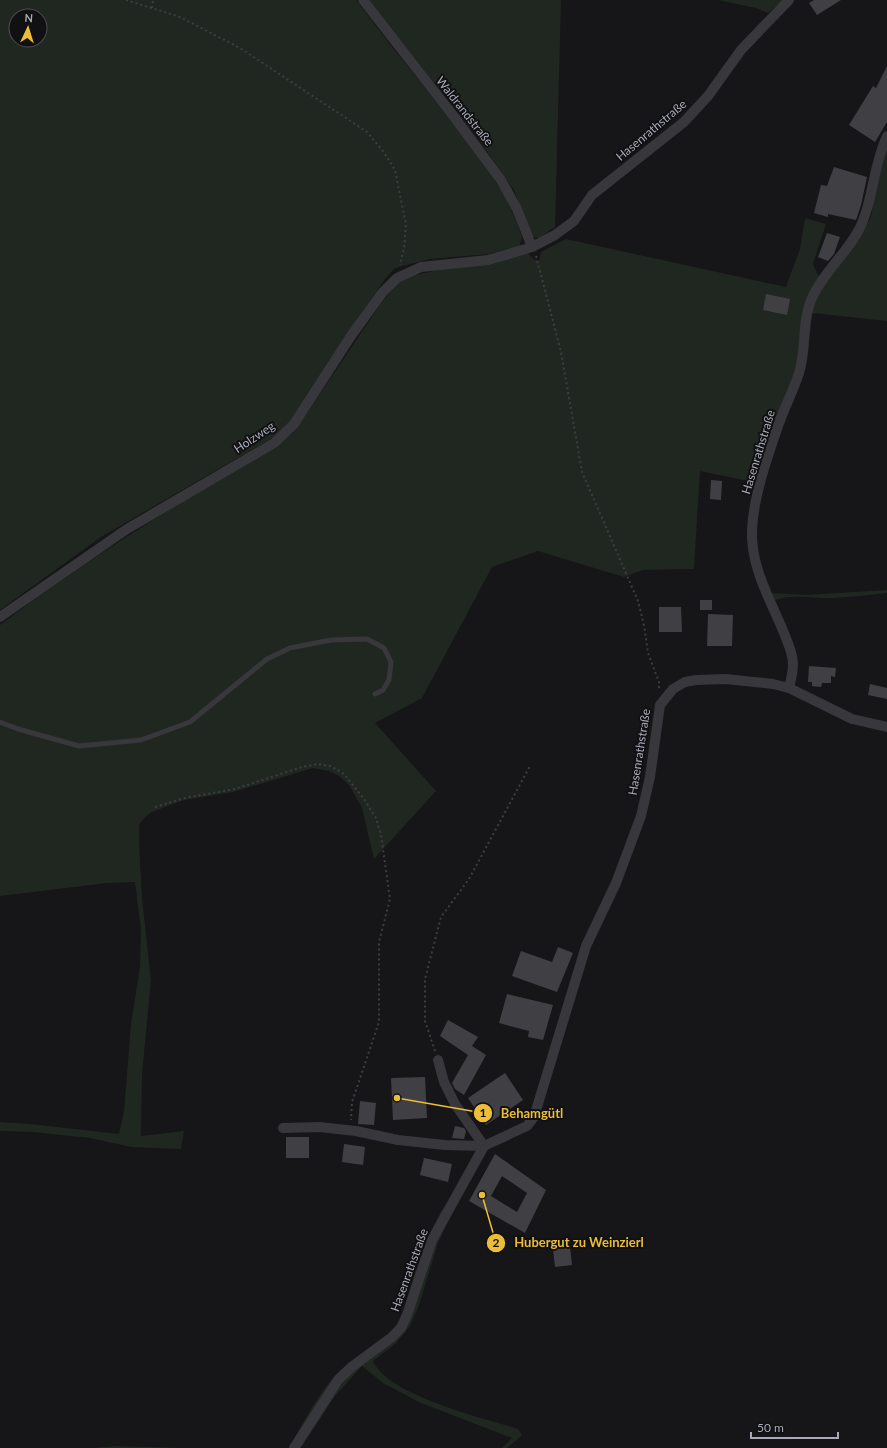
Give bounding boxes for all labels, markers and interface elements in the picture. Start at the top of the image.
north arrow [8,8,48,48]
text: N [24,11,33,24]
street label: Waldrandstraße [433,73,497,149]
street label: Hasenrathstraße [613,96,689,164]
street label: Hasenrathstraße [738,408,778,496]
street label: Holzweg [231,418,277,456]
street label: Hasenrathstraße [625,708,653,796]
callout: Behamgütl [473,1100,571,1125]
text: 1 [480,1105,487,1120]
text: Behamgütl [501,1105,563,1121]
street label: Hasenrathstraße [387,1226,431,1314]
callout: Hubergut zu Weinzierl [486,1230,652,1255]
text: Hubergut zu Weinzierl [514,1234,644,1250]
text: 2 [493,1235,500,1250]
scale bar [751,1414,838,1440]
text: 50 m [757,1420,784,1435]

